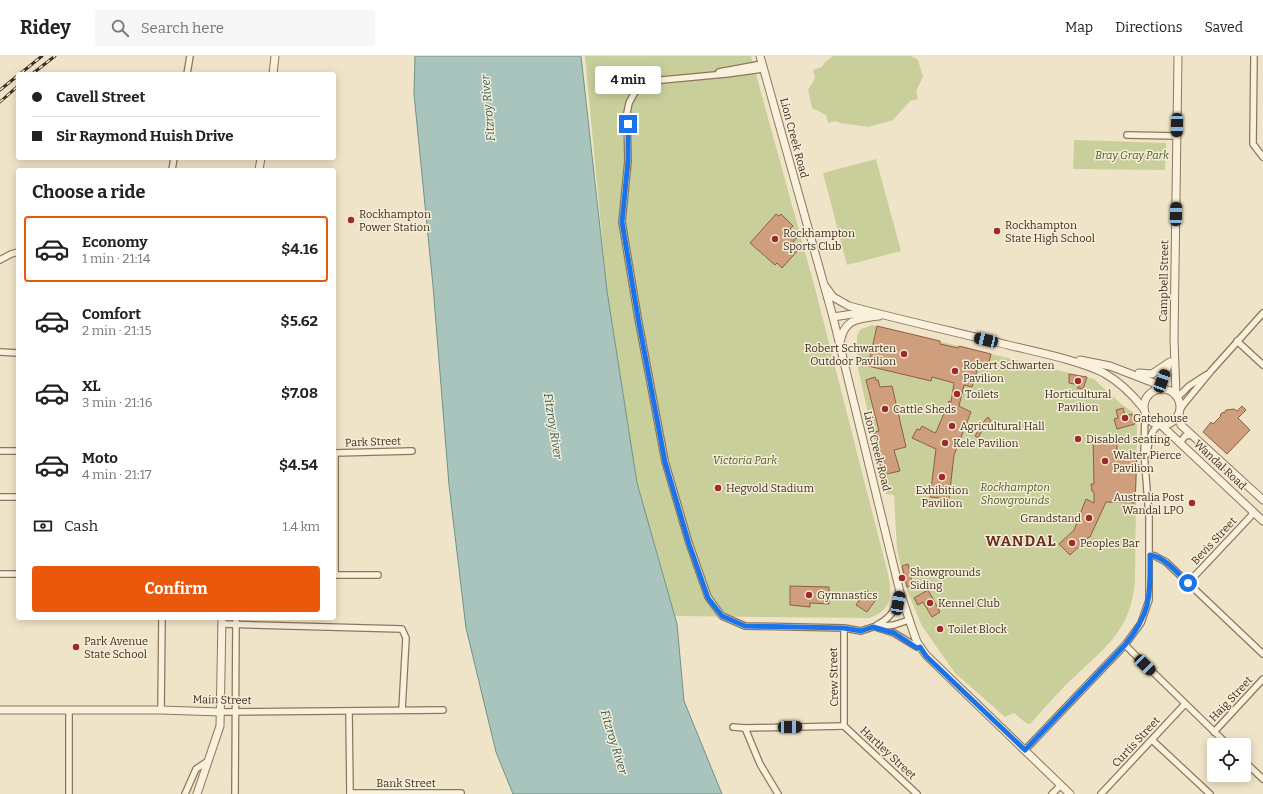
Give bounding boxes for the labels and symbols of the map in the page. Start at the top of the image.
callout: 4 min [595,66,661,94]
water label: Fitzroy River [478,73,498,142]
street label: Lion Creek Road [777,97,811,180]
car [1171,113,1183,137]
route end [619,115,637,133]
park label: Bray Gray Park [1095,149,1170,162]
car [1170,202,1182,226]
place label: Rockhampton Power Station [359,208,431,234]
marker: Rockhampton Power Station [346,215,356,225]
place label: Rockhampton State High School [1005,219,1095,245]
marker: Rockhampton State High School [992,226,1002,236]
place label: Rockhampton Sports Club [783,227,855,253]
marker: Rockhampton Sports Club [770,234,780,244]
street label: Campbell Street [1157,240,1171,322]
car [973,331,999,349]
place label: Robert Schwarten Outdoor Pavilion [805,342,896,368]
marker: Robert Schwarten Outdoor Pavilion [899,349,909,359]
place label: Robert Schwarten Pavilion [963,359,1055,385]
marker: Robert Schwarten Pavilion [950,366,960,376]
car [1152,368,1172,394]
marker: Horticultural Pavilion [1073,376,1083,386]
place label: Toilets [965,388,999,401]
place label: Horticultural Pavilion [1045,388,1111,414]
marker: Toilets [952,389,962,399]
water label: Fitzroy River [541,392,565,461]
place label: Cattle Sheds [893,403,956,416]
marker: Cattle Sheds [880,404,890,414]
street label: Lion Creek Road [861,409,893,493]
place label: Gatehouse [1133,412,1188,425]
marker: Gatehouse [1120,413,1130,423]
place label: Agricultural Hall [960,420,1045,433]
marker: Agricultural Hall [947,421,957,431]
place label: Disabled seating [1086,433,1170,446]
marker: Disabled seating [1073,434,1083,444]
street label: Park Street [345,435,401,449]
place label: Kele Pavilion [953,437,1019,450]
street label: Wandal Road [1191,437,1249,493]
marker: Kele Pavilion [940,438,950,448]
place label: Walter Pierce Pavilion [1113,449,1181,475]
park label: Victoria Park [713,454,778,467]
marker: Walter Pierce Pavilion [1100,456,1110,466]
marker: Exhibition Pavilion [937,472,947,482]
park label: Rockhampton Showgrounds [980,481,1050,507]
place label: Hegvold Stadium [726,482,814,495]
marker: Hegvold Stadium [713,483,723,493]
place label: Exhibition Pavilion [916,484,968,510]
place label: Australia Post Wandal LPO [1113,491,1184,517]
marker: Australia Post Wandal LPO [1187,498,1197,508]
place label: Grandstand [1020,512,1081,525]
marker: Grandstand [1084,513,1094,523]
street label: Bevis Street [1189,515,1239,567]
district label: WANDAL [985,532,1057,550]
place label: Peoples Bar [1080,537,1140,550]
marker: Peoples Bar [1067,538,1077,548]
place label: Showgrounds Siding [910,566,981,592]
marker: Showgrounds Siding [897,573,907,583]
route start [1179,574,1197,592]
place label: Gymnastics [817,589,878,602]
marker: Gymnastics [804,590,814,600]
car [890,590,906,616]
place label: Kennel Club [938,597,1000,610]
marker: Kennel Club [925,598,935,608]
place label: Toilet Block [948,623,1008,636]
marker: Toilet Block [935,624,945,634]
place label: Park Avenue State School [84,635,148,661]
marker: Park Avenue State School [71,642,81,652]
street label: Crew Street [827,647,841,707]
car [1132,652,1158,678]
street label: Haig Street [1207,674,1255,724]
street label: Main Street [192,693,252,707]
water label: Fitzroy River [598,708,631,777]
street label: Curtis Street [1109,714,1163,770]
car [778,721,802,733]
street label: Hartley Street [857,724,919,782]
street label: Bank Street [376,777,436,790]

